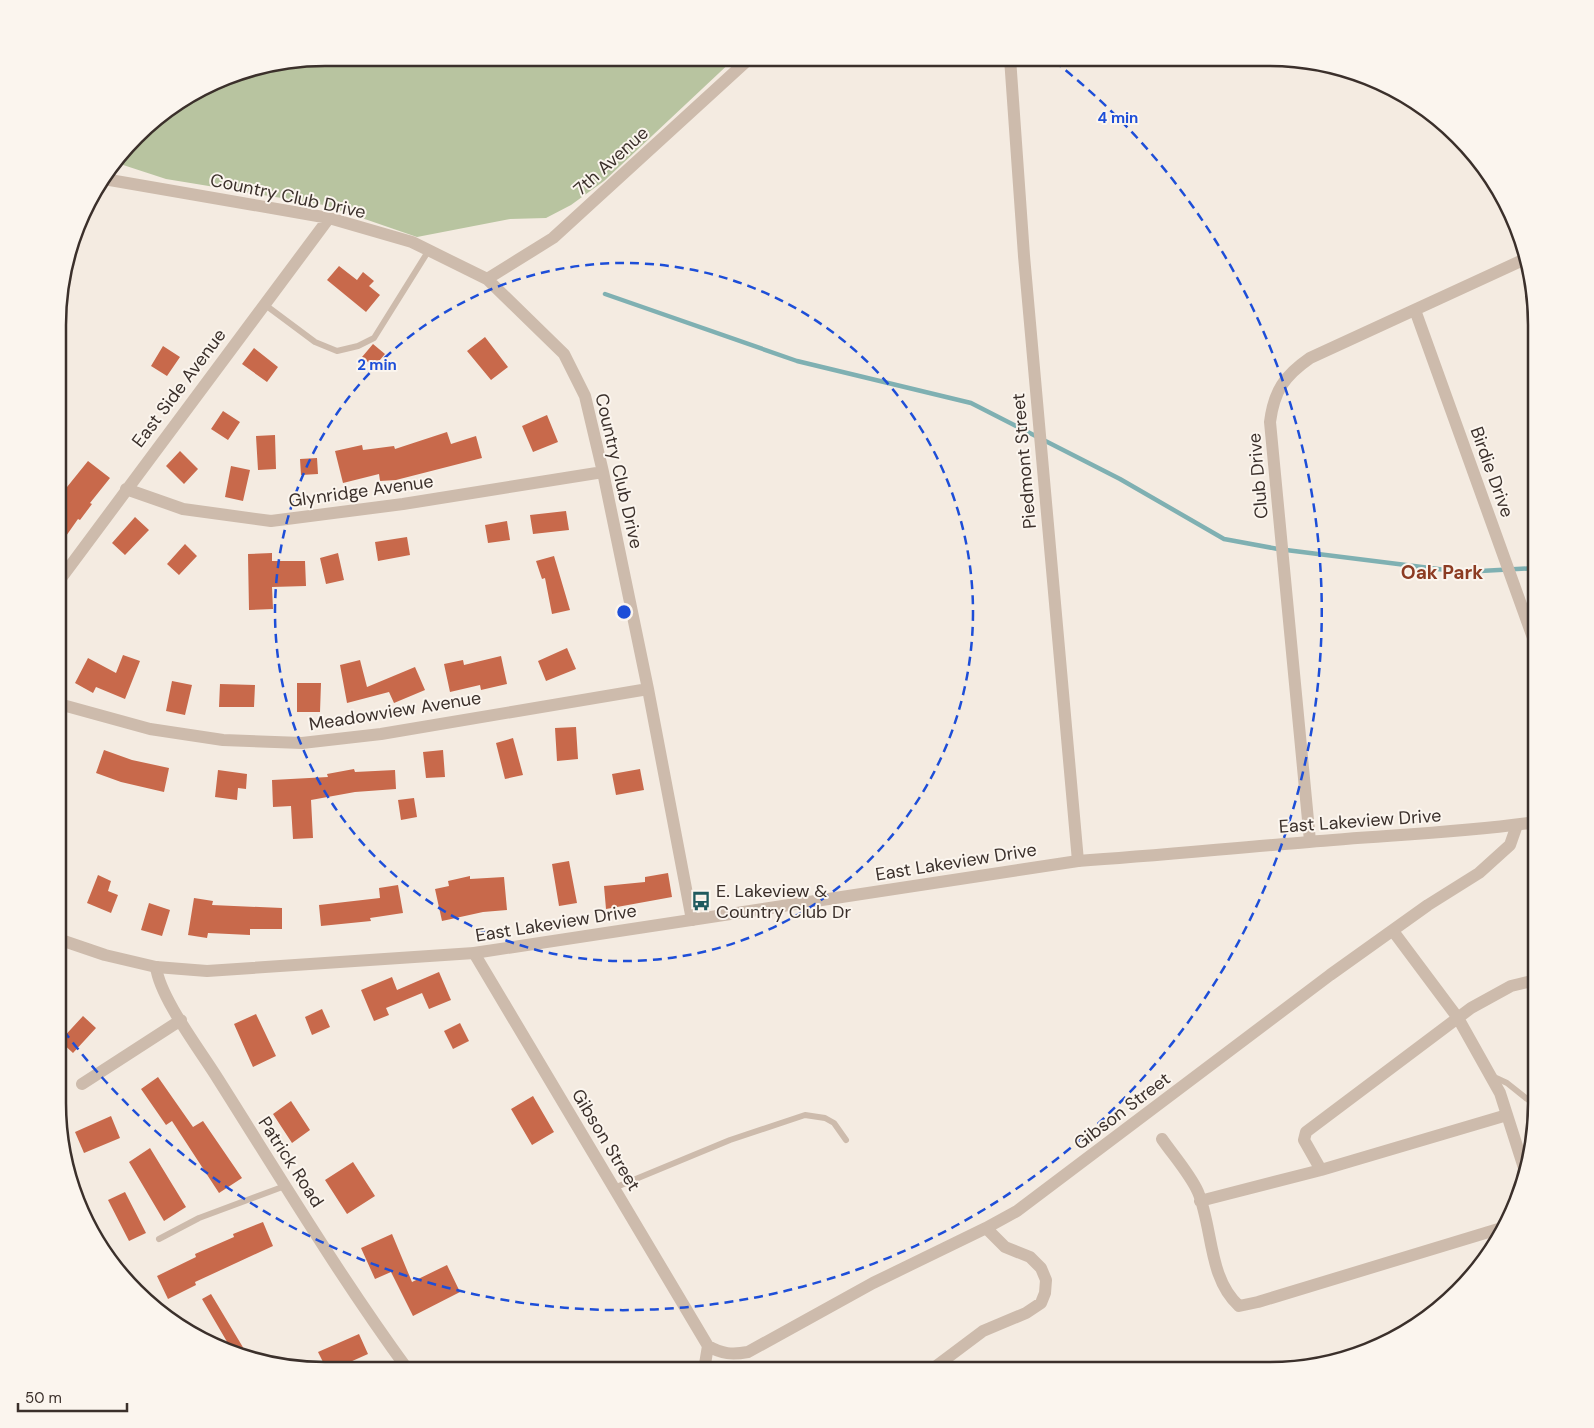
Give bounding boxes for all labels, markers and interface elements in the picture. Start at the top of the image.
text: 4 min [1098,108,1138,128]
street label: 7th Avenue [568,121,654,201]
street label: Country Club Drive [208,168,368,224]
street label: East Side Avenue [126,324,232,452]
text: 2 min [357,355,397,375]
street label: Country Club Drive [589,391,649,551]
street label: Piedmont Street [1006,392,1042,530]
street label: Birdie Drive [1465,423,1519,521]
street label: Club Drive [1242,432,1274,520]
street label: Glynridge Avenue [287,469,435,513]
district label: Oak Park [1401,560,1483,585]
centre of rings [615,603,633,621]
street label: Meadowview Avenue [307,686,483,736]
street label: East Lakeview Drive [1278,803,1442,839]
street label: East Lakeview Drive [874,837,1038,887]
place label: E. Lakeview & Country Club Dr [716,879,851,924]
bus stop icon: E. Lakeview & Country Club Dr [690,890,712,912]
street label: East Lakeview Drive [474,898,638,948]
street label: Gibson Street [1069,1067,1175,1155]
street label: Gibson Street [566,1084,646,1196]
street label: Patrick Road [253,1112,329,1212]
scale bar [18,1380,126,1412]
text: 50 m [25,1388,62,1408]

